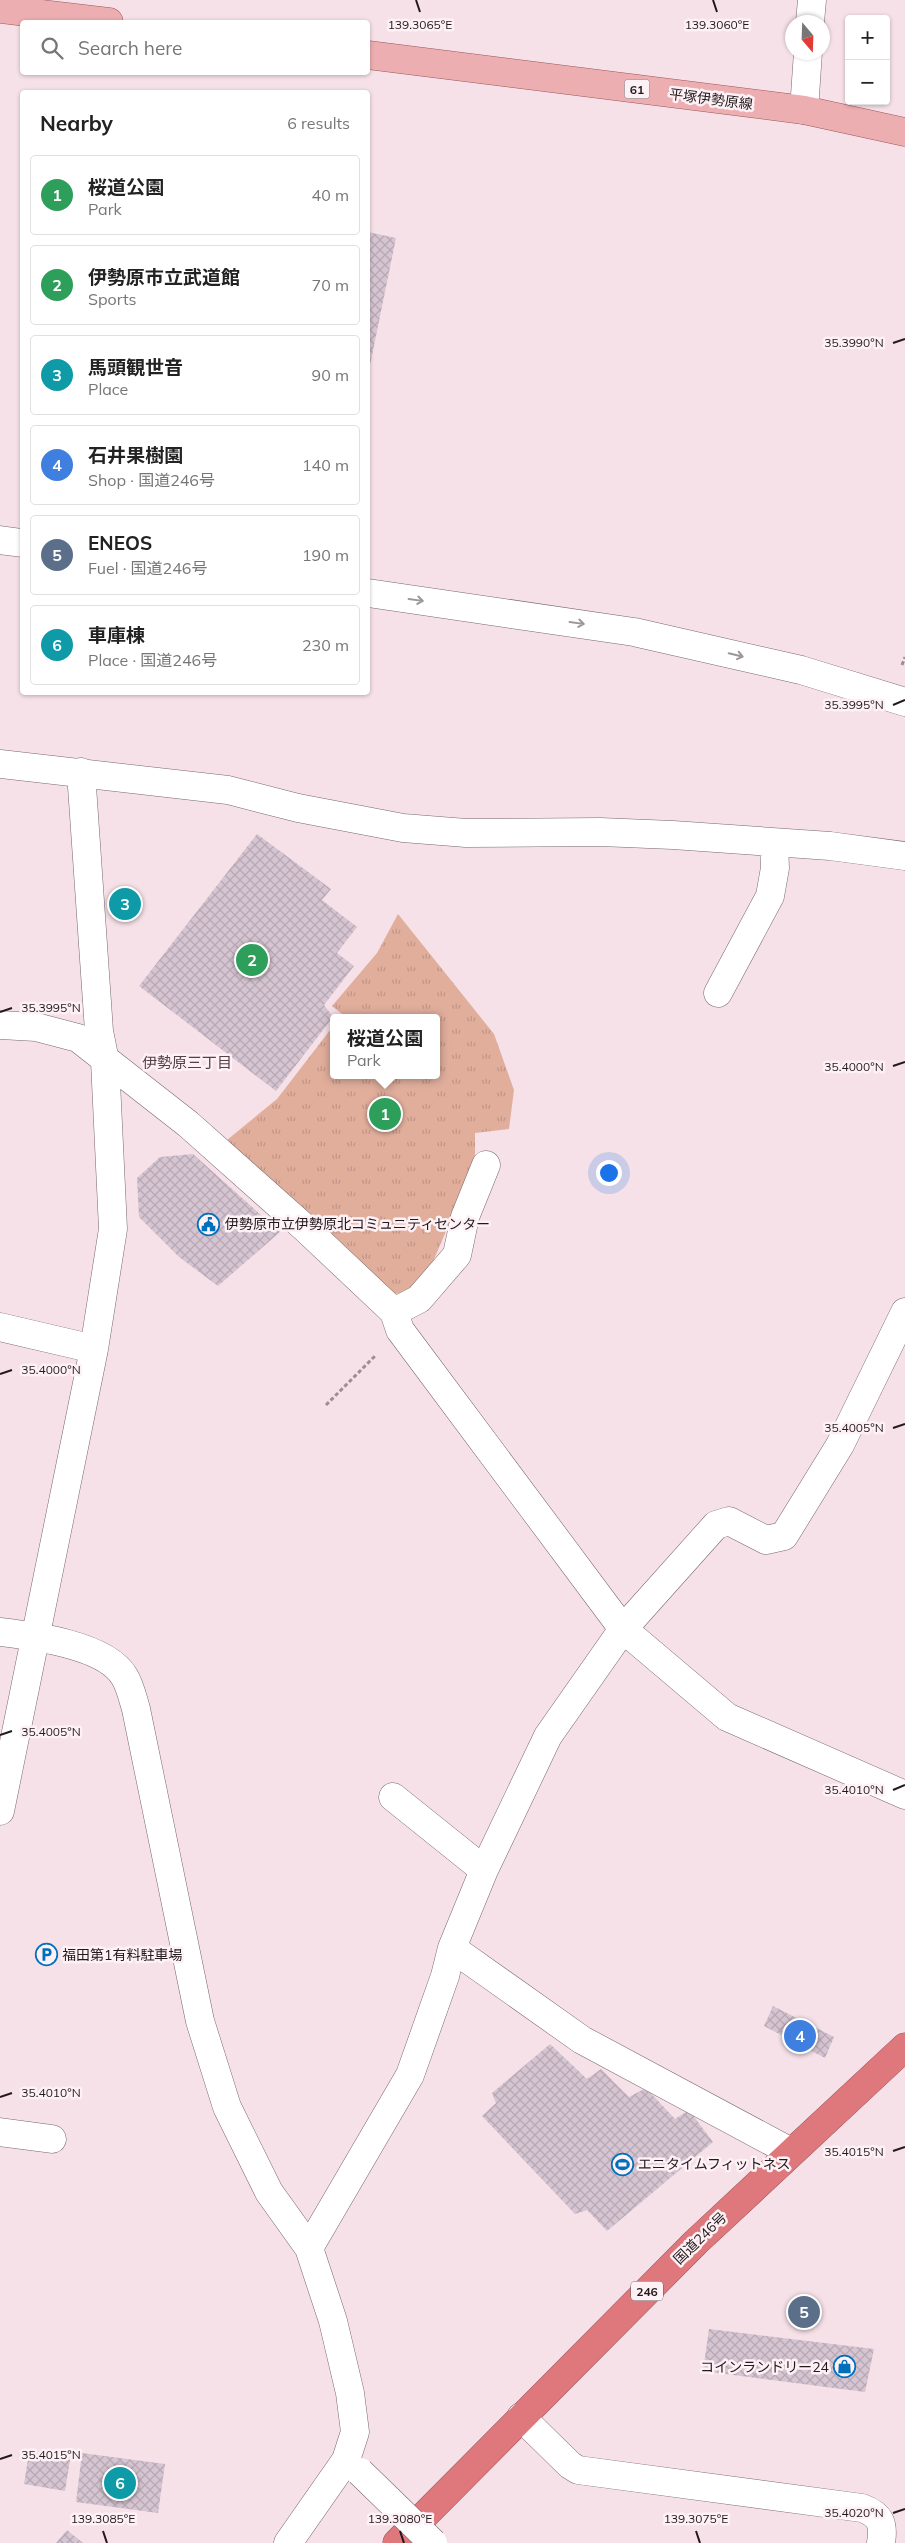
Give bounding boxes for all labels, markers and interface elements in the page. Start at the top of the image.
north arrow [785,15,830,60]
map controls [845,15,890,105]
button: + [845,15,890,60]
text: 139.3065°E [388,17,452,32]
text: 139.3060°E [685,17,749,32]
search box [20,20,370,75]
icon: search [38,34,66,62]
text: Search here [78,36,182,60]
button: − [845,60,890,105]
road number: 61 [624,80,650,98]
street label: 平塚伊勢原線 [668,85,754,113]
text: Nearby [40,110,113,136]
text: 6 results [287,113,350,133]
text: 桜道公園 [88,175,164,199]
text: 1 [52,185,62,205]
text: 40 m [312,185,349,205]
text: Park [88,199,122,219]
text: 伊勢原市立武道館 [88,265,240,289]
text: 2 [52,275,62,295]
text: 70 m [312,275,349,295]
text: Sports [88,289,136,309]
text: 35.3990°N [824,335,884,350]
text: 馬頭観世音 [88,355,183,379]
text: 3 [52,365,62,385]
text: 90 m [312,365,349,385]
text: Place [88,379,128,399]
text: 石井果樹園 [88,443,183,467]
text: 4 [52,455,62,475]
text: 140 m [302,455,349,475]
text: Shop · 国道246号 [88,470,215,490]
text: ENEOS [88,531,152,555]
text: 5 [52,545,62,565]
text: 190 m [302,545,349,565]
text: Fuel · 国道246号 [88,558,207,578]
one-way arrow [407,595,423,605]
one-way arrow [568,619,584,629]
text: 車庫棟 [88,623,145,647]
text: 6 [52,635,62,655]
text: 230 m [302,635,349,655]
text: Place · 国道246号 [88,650,217,670]
one-way arrow [727,651,743,660]
text: 35.3995°N [824,697,884,712]
pin: 3 [109,885,141,923]
pin: 2 [236,941,268,979]
text: 35.3995°N [21,1000,81,1015]
popup [330,1014,440,1079]
text: 桜道公園 [347,1026,423,1050]
text: Park [347,1050,381,1070]
district label: 伊勢原三丁目 [142,1053,232,1072]
text: 35.4000°N [824,1059,884,1074]
pin: 1 [369,1095,401,1133]
your location [596,1160,622,1186]
public building icon: 伊勢原市立伊勢原北コミュニティセンター [197,1212,221,1236]
place label: 伊勢原市立伊勢原北コミュニティセンター [225,1215,490,1233]
text: 35.4000°N [21,1362,81,1377]
text: 35.4005°N [824,1420,884,1435]
text: 35.4005°N [21,1724,81,1739]
text: 35.4010°N [824,1782,884,1797]
parking icon: 福田第1有料駐車場 [34,1943,58,1967]
place label: 福田第1有料駐車場 [62,1946,182,1964]
pin: 4 [784,2017,816,2055]
text: 35.4010°N [21,2085,81,2100]
text: 35.4015°N [824,2144,884,2159]
sports icon: エニタイムフィットネス [610,2152,634,2176]
place label: エニタイムフィットネス [638,2155,791,2173]
street label: 国道246号 [670,2208,730,2268]
road number: 246 [631,2282,663,2300]
pin: 5 [788,2293,820,2331]
shop icon: コインランドリー24 [833,2355,857,2379]
place label: コインランドリー24 [700,2358,830,2376]
text: 35.4015°N [21,2447,81,2462]
pin: 6 [104,2464,136,2502]
text: 35.4020°N [824,2505,884,2520]
text: 139.3085°E [71,2511,135,2526]
text: 139.3080°E [368,2511,432,2526]
text: 139.3075°E [664,2511,728,2526]

